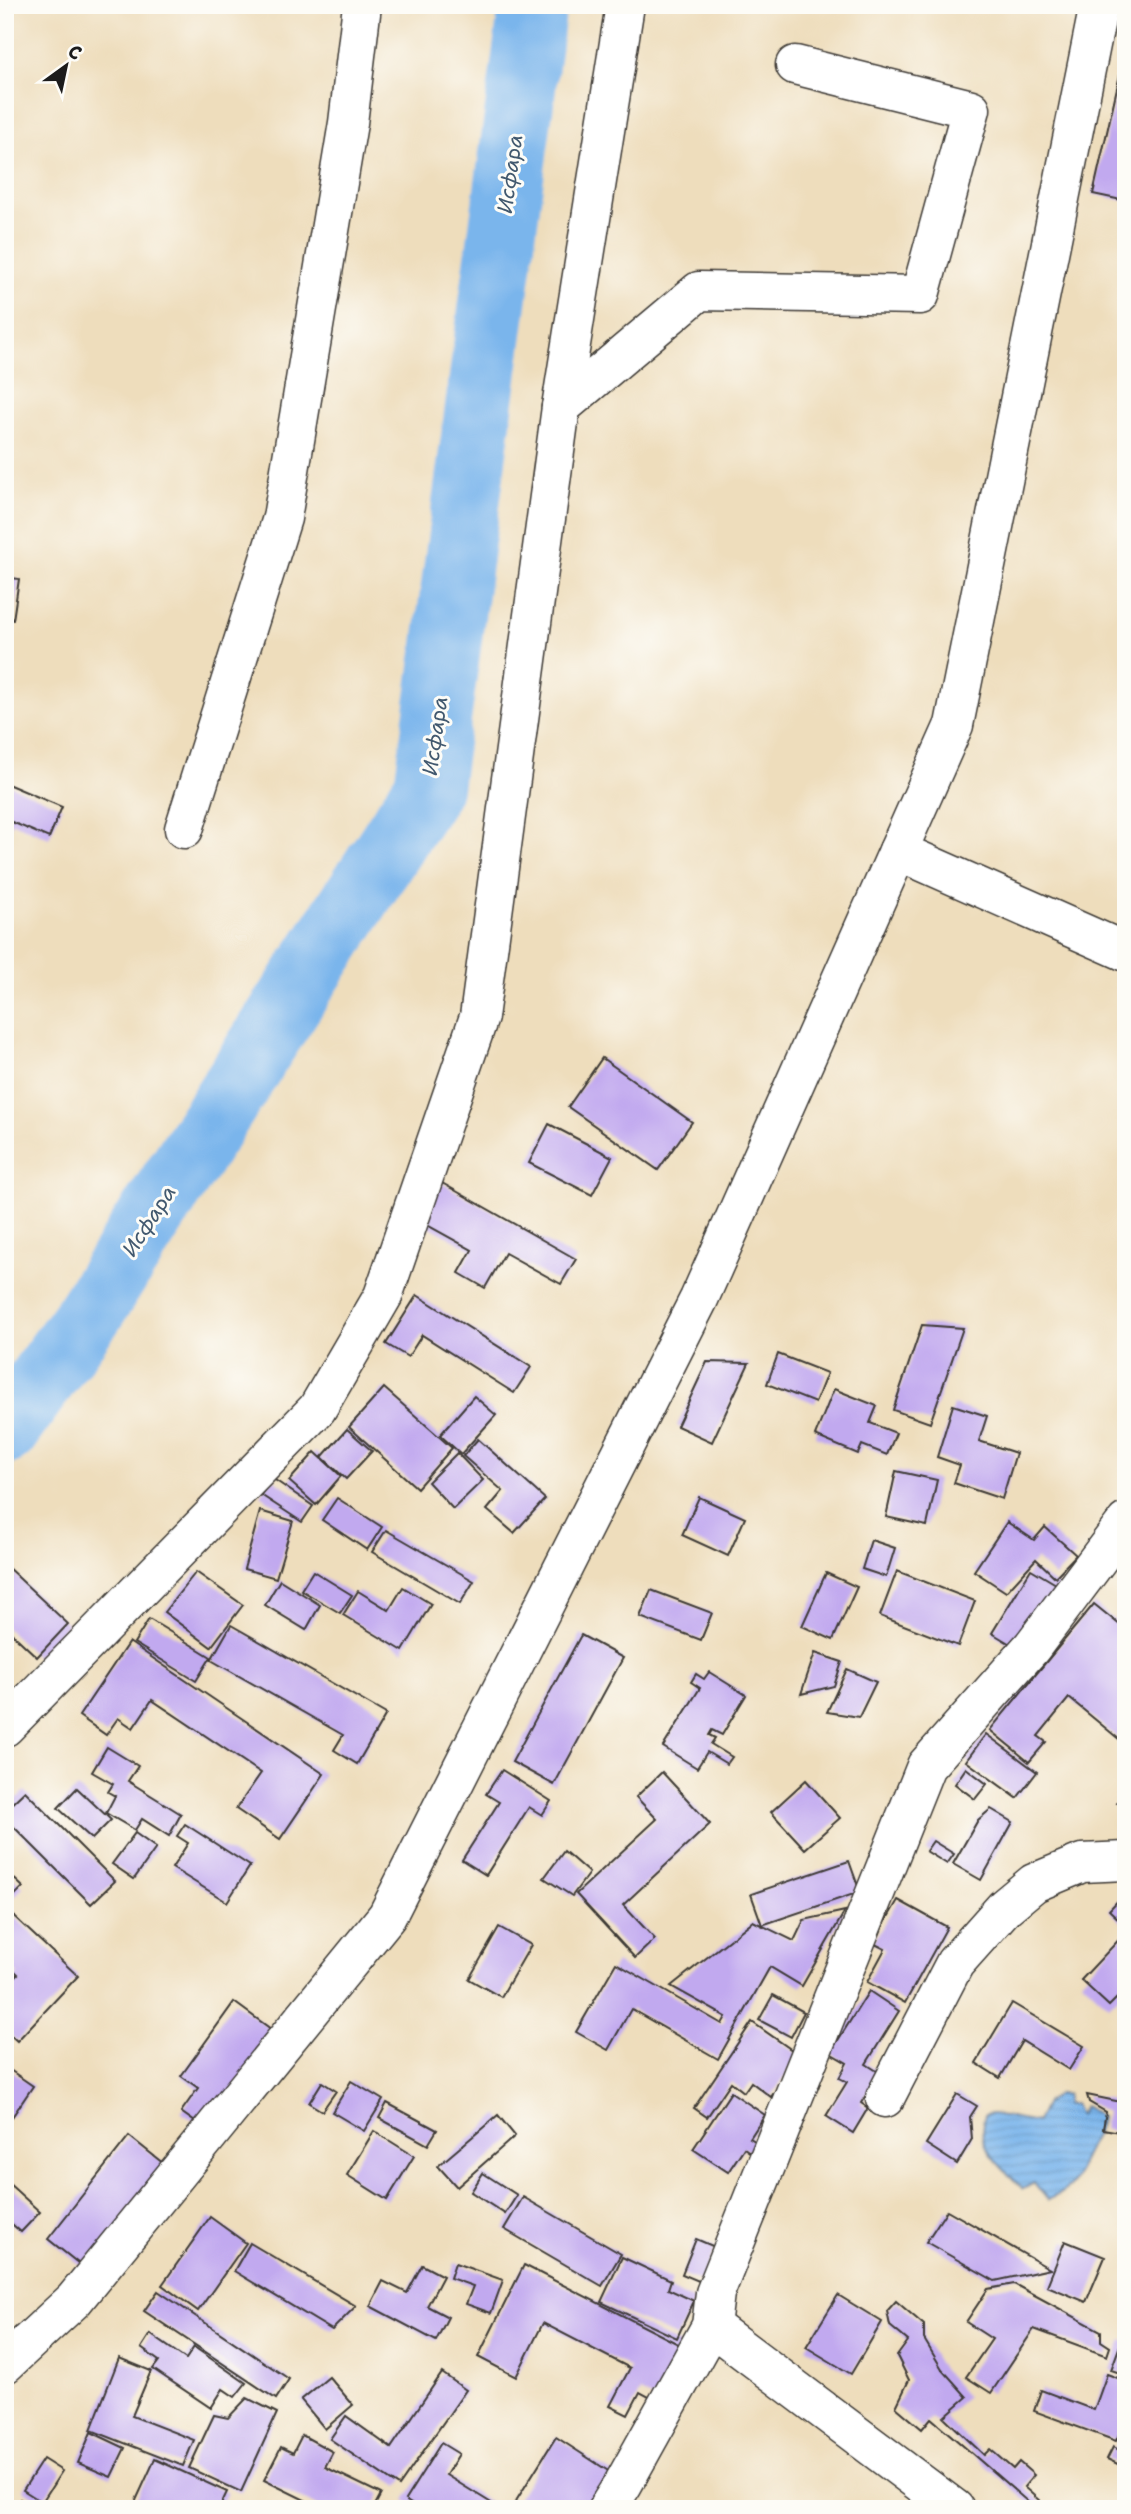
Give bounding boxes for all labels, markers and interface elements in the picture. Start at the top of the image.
north arrow [32,32,102,102]
text: С [63,39,87,66]
water label: Исфара [491,133,529,215]
water label: Исфара [416,695,454,777]
water label: Исфара [116,1180,182,1262]

